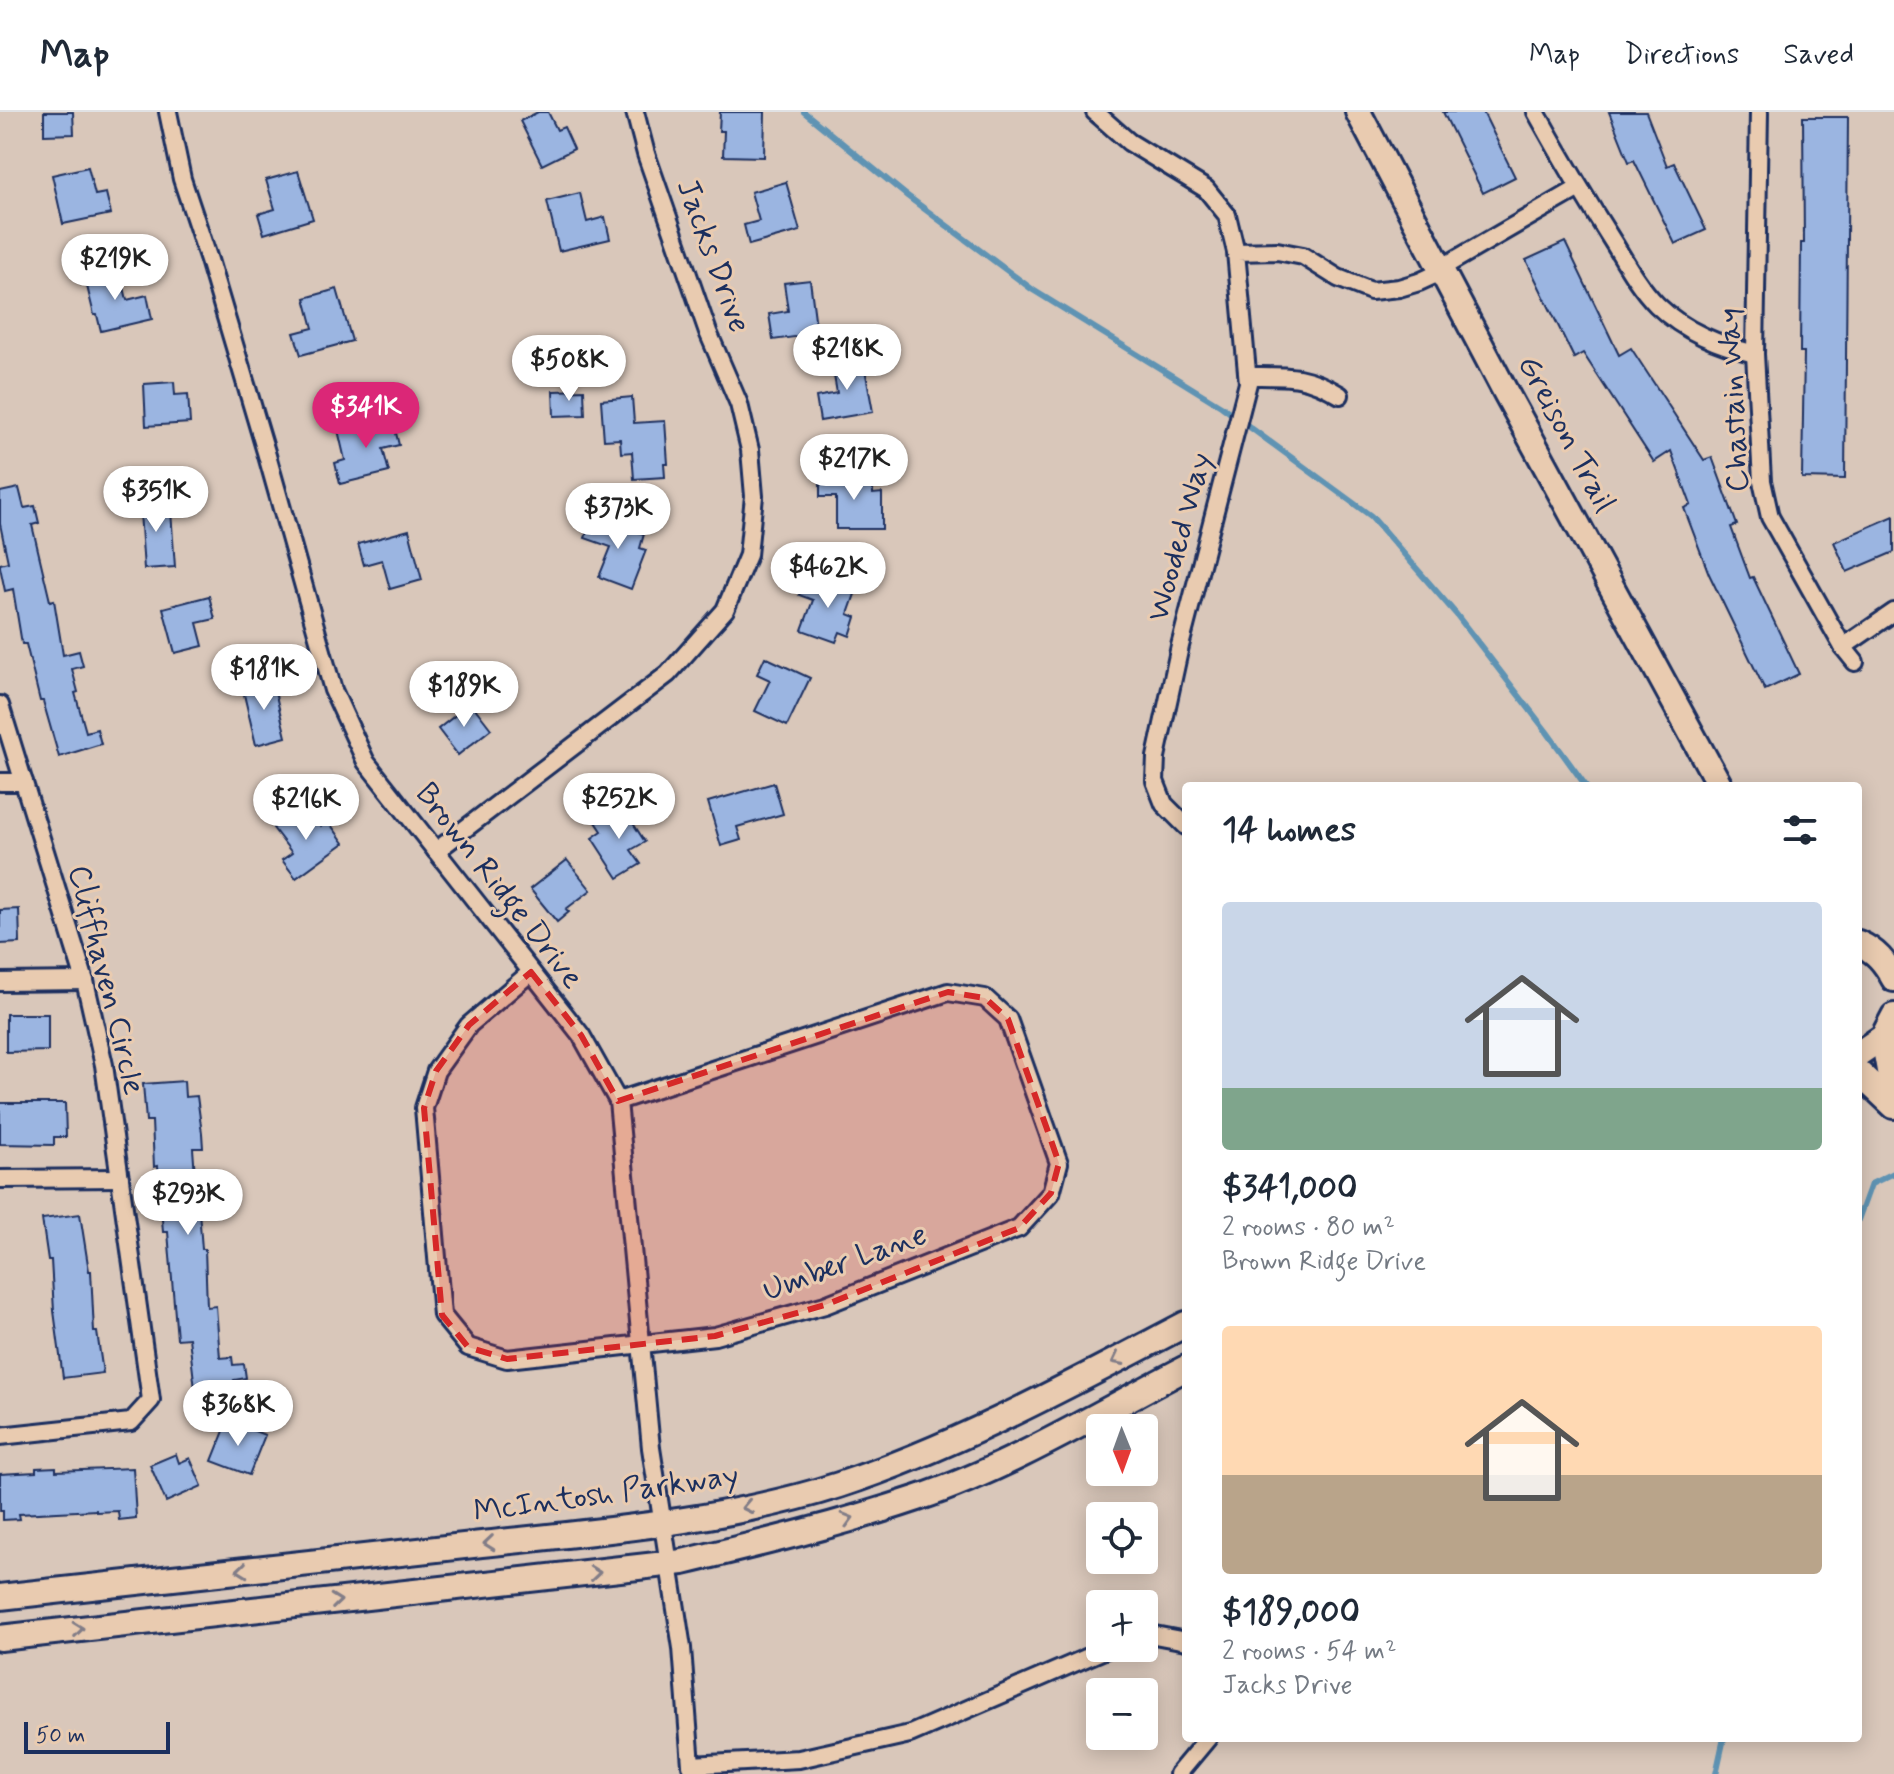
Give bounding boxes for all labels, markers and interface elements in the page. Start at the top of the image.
text: Map [40,31,110,80]
text: Map [1529,37,1580,74]
text: Directions [1624,37,1739,74]
text: Saved [1783,37,1854,74]
street label: Jacks Drive [666,173,760,339]
pin: $219K [59,234,171,302]
text: $219K [79,243,151,277]
street label: Chastain Way [1708,307,1760,493]
pin: $218K [791,324,903,392]
text: $218K [811,333,883,367]
pin: $508K [513,335,625,403]
text: $508K [530,344,608,378]
street label: Greison Trail [1507,348,1625,520]
pin: $341K [310,382,422,450]
text: $341K [330,391,402,425]
pin: $217K [798,434,910,502]
text: $217K [818,443,890,477]
street label: Wooded Way [1137,448,1223,626]
pin: $351K [100,466,212,534]
text: $351K [121,475,191,509]
pin: $373K [562,483,674,551]
text: $373K [583,492,653,526]
pin: $462K [772,542,884,610]
text: $462K [789,551,867,585]
pin: $181K [208,644,320,712]
text: $181K [229,653,299,687]
pin: $189K [408,661,520,729]
text: $189K [427,670,501,704]
pin: $252K [563,773,675,841]
pin: $216K [250,774,362,842]
street label: Brown Ridge Drive [403,774,593,1000]
text: $252K [581,782,657,816]
text: $216K [271,783,341,817]
text: 14 homes [1222,808,1356,853]
icon: filters [1778,808,1822,852]
street label: Cliffhaven Circle [57,861,155,1099]
icon: home [1450,954,1594,1098]
text: $341,000 [1222,1166,1358,1211]
pin: $293K [132,1169,244,1237]
text: $293K [152,1178,224,1212]
text: 2 rooms · 80 m² [1222,1211,1395,1245]
street label: Umber Lane [757,1214,933,1312]
text: Brown Ridge Drive [1222,1245,1426,1279]
one-way arrow [1110,1351,1125,1366]
icon: home [1450,1378,1594,1522]
pin: $368K [182,1380,294,1448]
text: $368K [201,1389,275,1423]
north arrow [1086,1414,1158,1486]
map controls [1086,1414,1158,1750]
street label: McIntosh Parkway [471,1455,741,1533]
one-way arrow [740,1498,754,1515]
button: locate [1086,1502,1158,1574]
one-way arrow [841,1512,855,1528]
one-way arrow [482,1535,495,1552]
one-way arrow [236,1562,249,1579]
one-way arrow [588,1565,601,1582]
button: + [1086,1590,1158,1662]
text: $189,000 [1222,1590,1360,1635]
one-way arrow [330,1593,343,1610]
one-way arrow [71,1621,84,1638]
text: 2 rooms · 54 m² [1222,1635,1397,1669]
text: Jacks Drive [1222,1669,1352,1703]
button: − [1086,1678,1158,1750]
scale bar [24,1718,170,1754]
text: 50 m [36,1722,85,1750]

